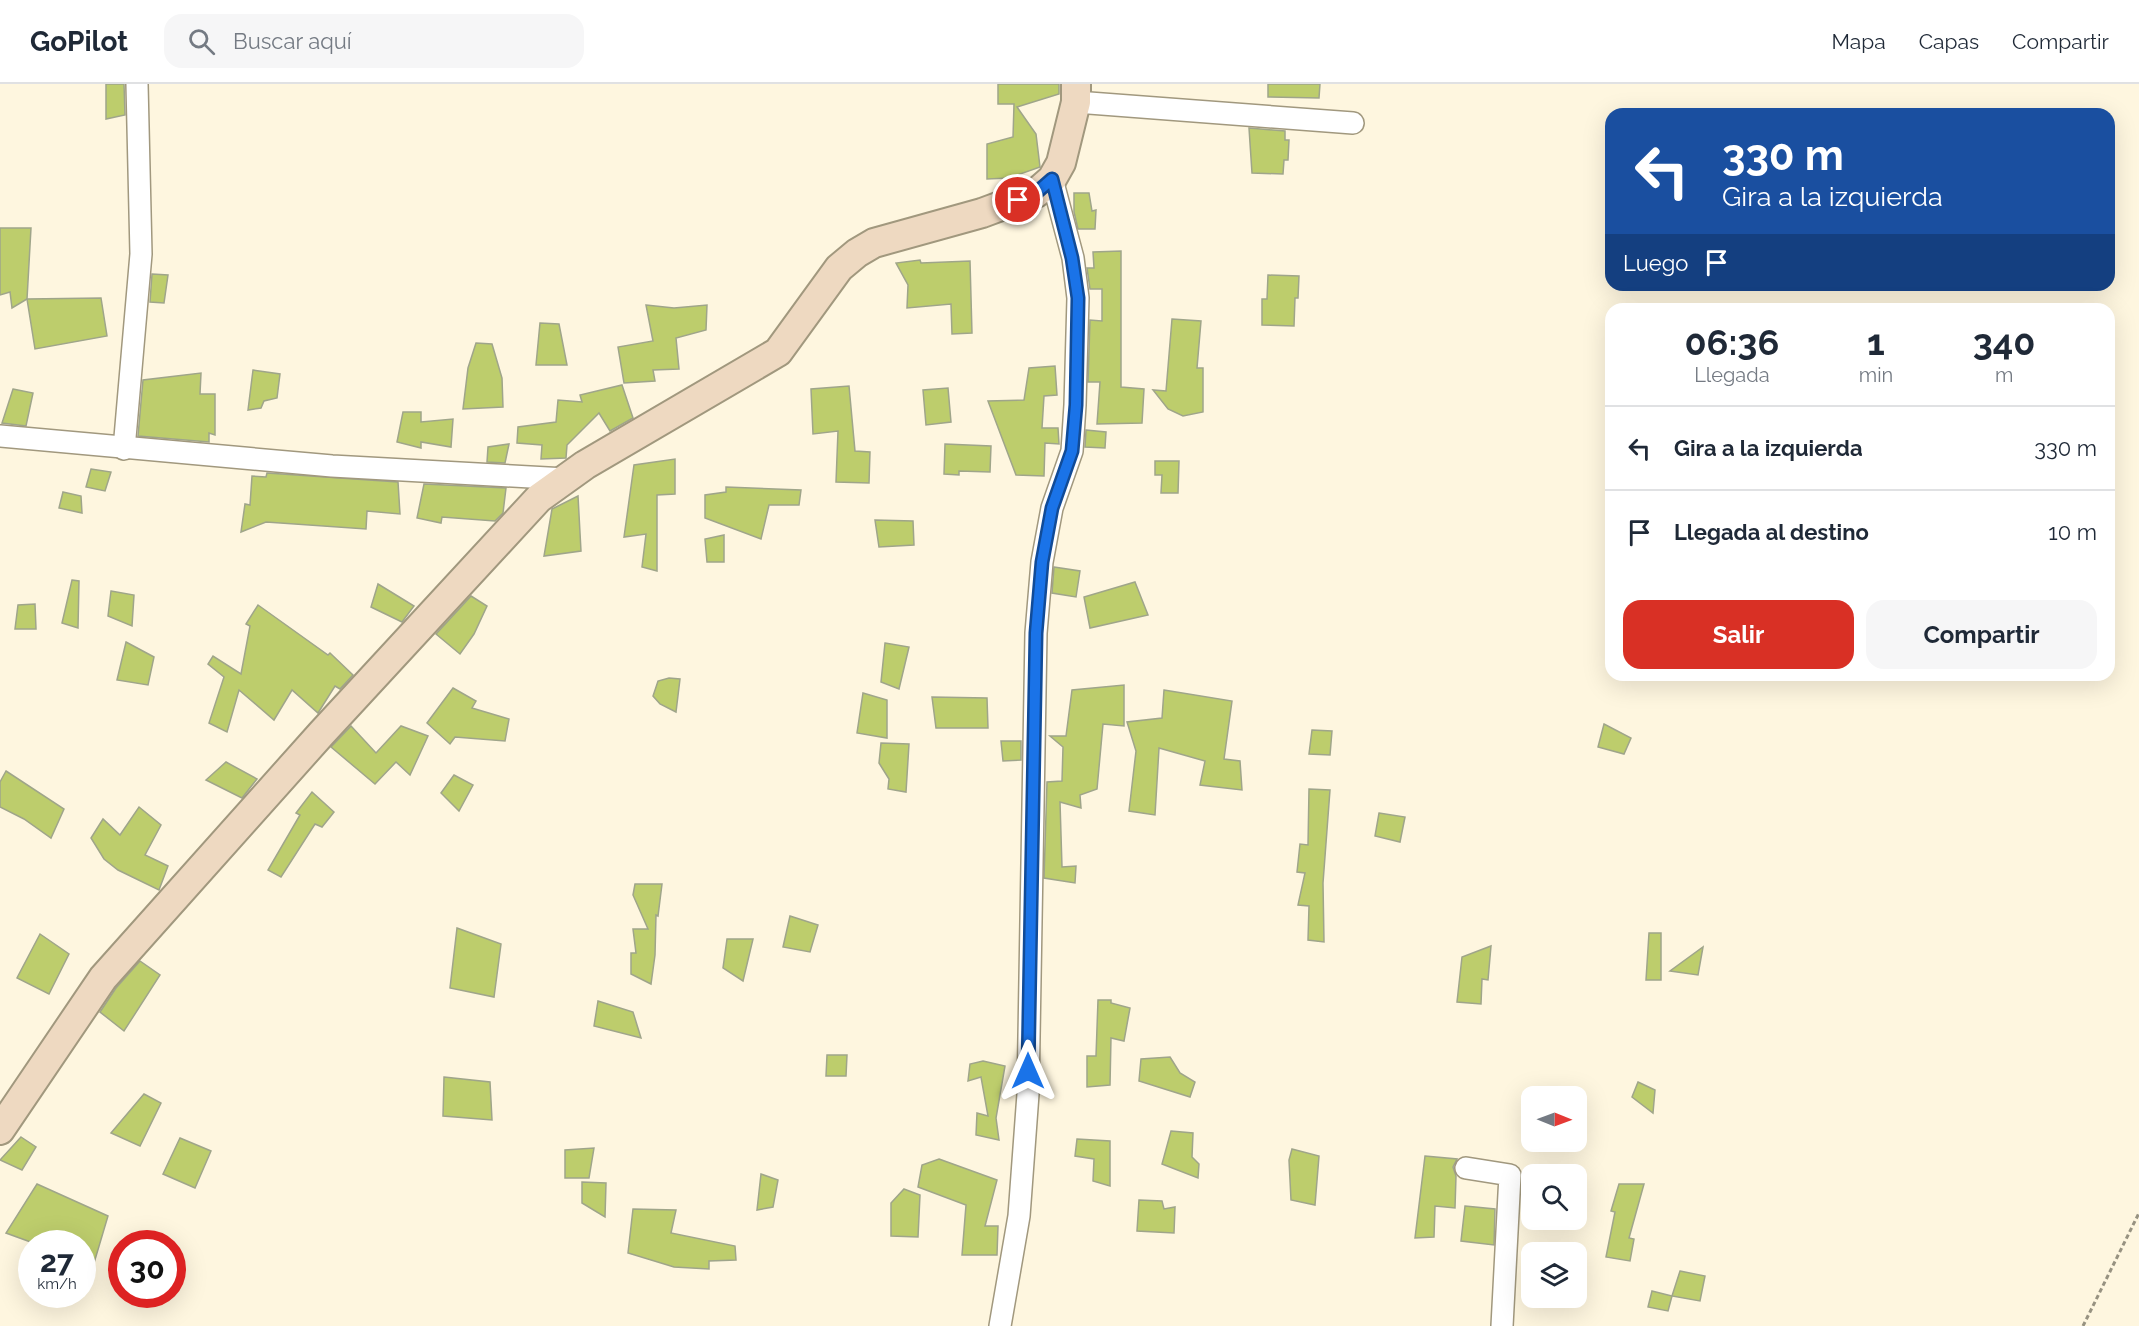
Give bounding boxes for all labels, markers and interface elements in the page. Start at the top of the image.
search box [164,14,584,68]
text: GoPilot [30,25,128,58]
icon: search [185,25,218,58]
text: Buscar aquí [233,28,352,54]
text: Mapa [1831,29,1886,54]
text: Capas [1919,29,1979,54]
text: Compartir [2012,29,2109,54]
text: 330 m [1722,131,1844,180]
icon: left [1623,132,1701,210]
pin [992,174,1043,225]
text: Gira a la izquierda [1722,181,1943,212]
icon: arrive [1001,183,1034,216]
icon: arrive [1700,246,1733,279]
text: Luego [1623,250,1688,276]
text: 06:36 [1685,321,1779,363]
text: 1 [1867,321,1885,363]
text: 340 [1973,321,2035,363]
text: Llegada [1694,363,1770,387]
text: min [1859,363,1893,387]
text: m [1995,363,2013,387]
icon: left [1623,432,1656,465]
text: Gira a la izquierda [1674,435,1863,461]
text: 330 m [2034,435,2097,461]
icon: arrive [1623,516,1656,549]
text: Llegada al destino [1674,519,1869,545]
text: 10 m [2048,519,2097,545]
button: Salir [1623,600,1854,669]
button: Compartir [1866,600,2097,669]
position arrow [996,1039,1060,1103]
north arrow [1521,1086,1587,1152]
map controls [1521,1086,1587,1308]
button: search [1521,1164,1587,1230]
speed limit sign: 30 [108,1230,186,1308]
button: layers [1521,1242,1587,1308]
text: 27 [40,1244,74,1279]
text: km/h [37,1275,77,1293]

